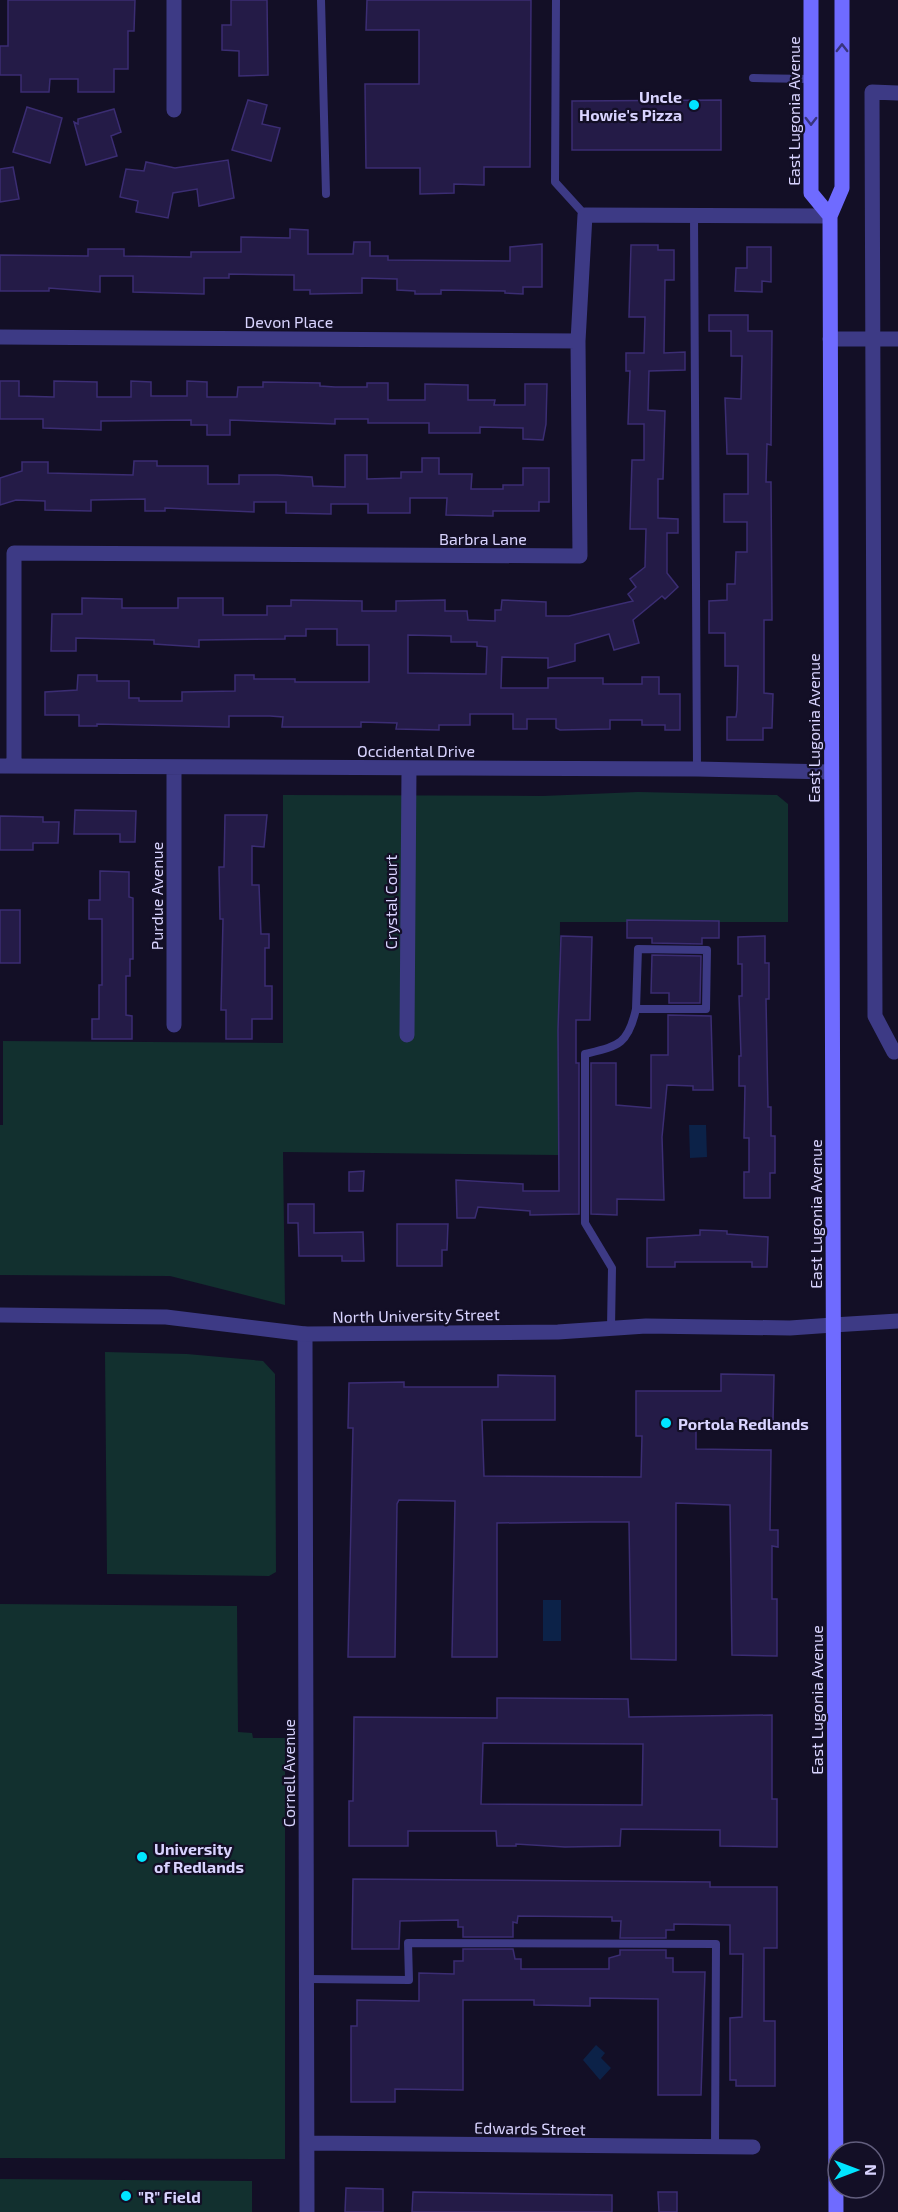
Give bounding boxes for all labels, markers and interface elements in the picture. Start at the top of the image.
street label: East Lugonia Avenue [784,36,803,186]
one-way arrow [836,43,848,52]
place label: Uncle Howie's Pizza [579,87,682,124]
marker: Uncle Howie's Pizza [687,98,701,112]
one-way arrow [805,117,817,126]
street label: Devon Place [245,312,333,331]
street label: Barbra Lane [439,529,527,548]
street label: East Lugonia Avenue [804,653,823,803]
street label: Occidental Drive [357,741,475,760]
street label: Purdue Avenue [147,842,166,950]
street label: Crystal Court [381,855,400,949]
street label: East Lugonia Avenue [806,1139,825,1289]
street label: North University Street [332,1304,500,1326]
place label: Portola Redlands [678,1414,809,1433]
marker: Portola Redlands [659,1416,673,1430]
street label: East Lugonia Avenue [807,1625,826,1775]
street label: Cornell Avenue [279,1719,298,1827]
place label: University of Redlands [154,1839,244,1876]
marker: University of Redlands [135,1850,149,1864]
street label: Edwards Street [474,2118,586,2138]
north arrow [826,2140,886,2200]
text: N [862,2164,881,2176]
place label: "R" Field [138,2187,201,2206]
marker: "R" Field [119,2189,133,2203]

